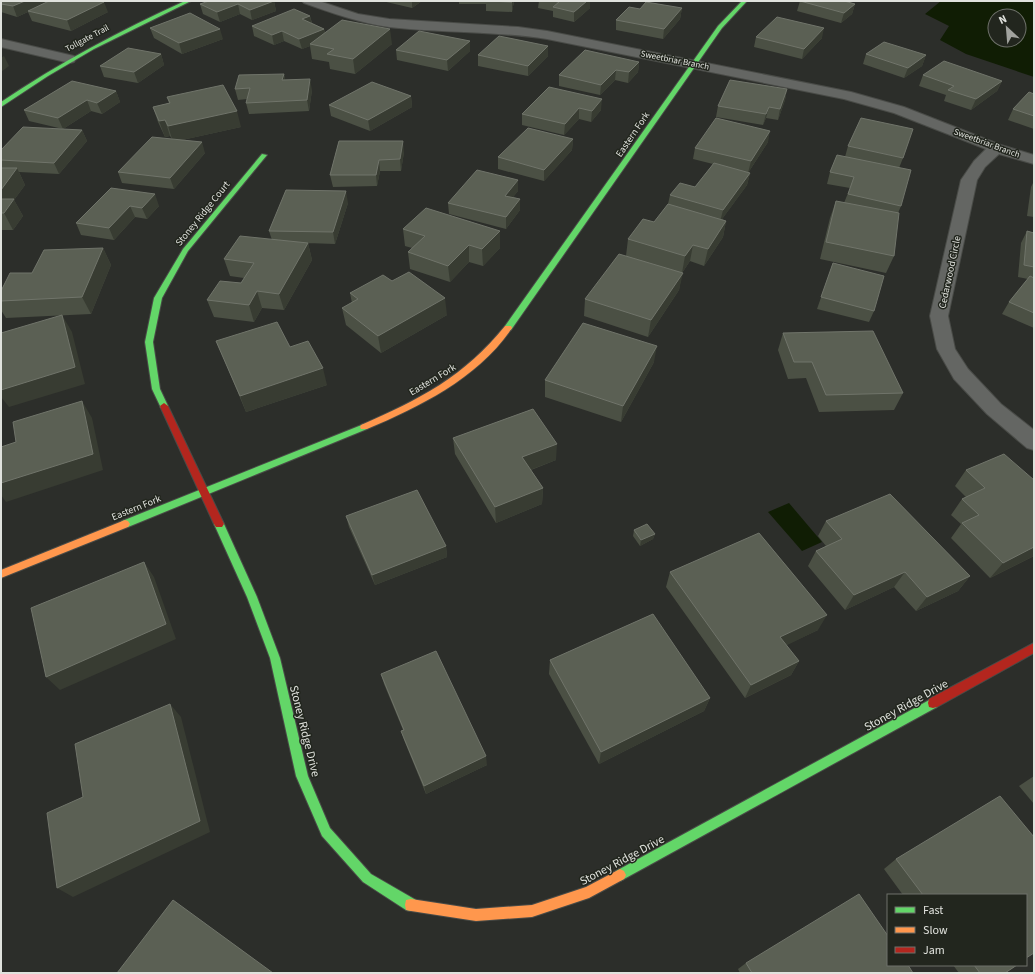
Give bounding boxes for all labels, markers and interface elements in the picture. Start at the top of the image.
north arrow [987,8,1027,48]
text: N [996,11,1009,28]
street label: Tollgate Trail [63,21,111,55]
street label: Sweetbriar Branch [640,47,710,74]
street label: Eastern Fork [612,109,653,160]
street label: Sweetbriar Branch [952,125,1022,162]
street label: Stoney Ridge Court [172,178,234,249]
street label: Cedarwood Circle [935,234,965,310]
street label: Eastern Fork [407,360,458,399]
street label: Eastern Fork [110,492,163,524]
street label: Stoney Ridge Drive [861,675,951,736]
street label: Stoney Ridge Drive [285,684,324,779]
street label: Stoney Ridge Drive [577,831,668,890]
legend [887,894,1027,966]
text: Fast [923,902,943,919]
text: Slow [923,922,948,939]
text: Jam [923,942,945,959]

